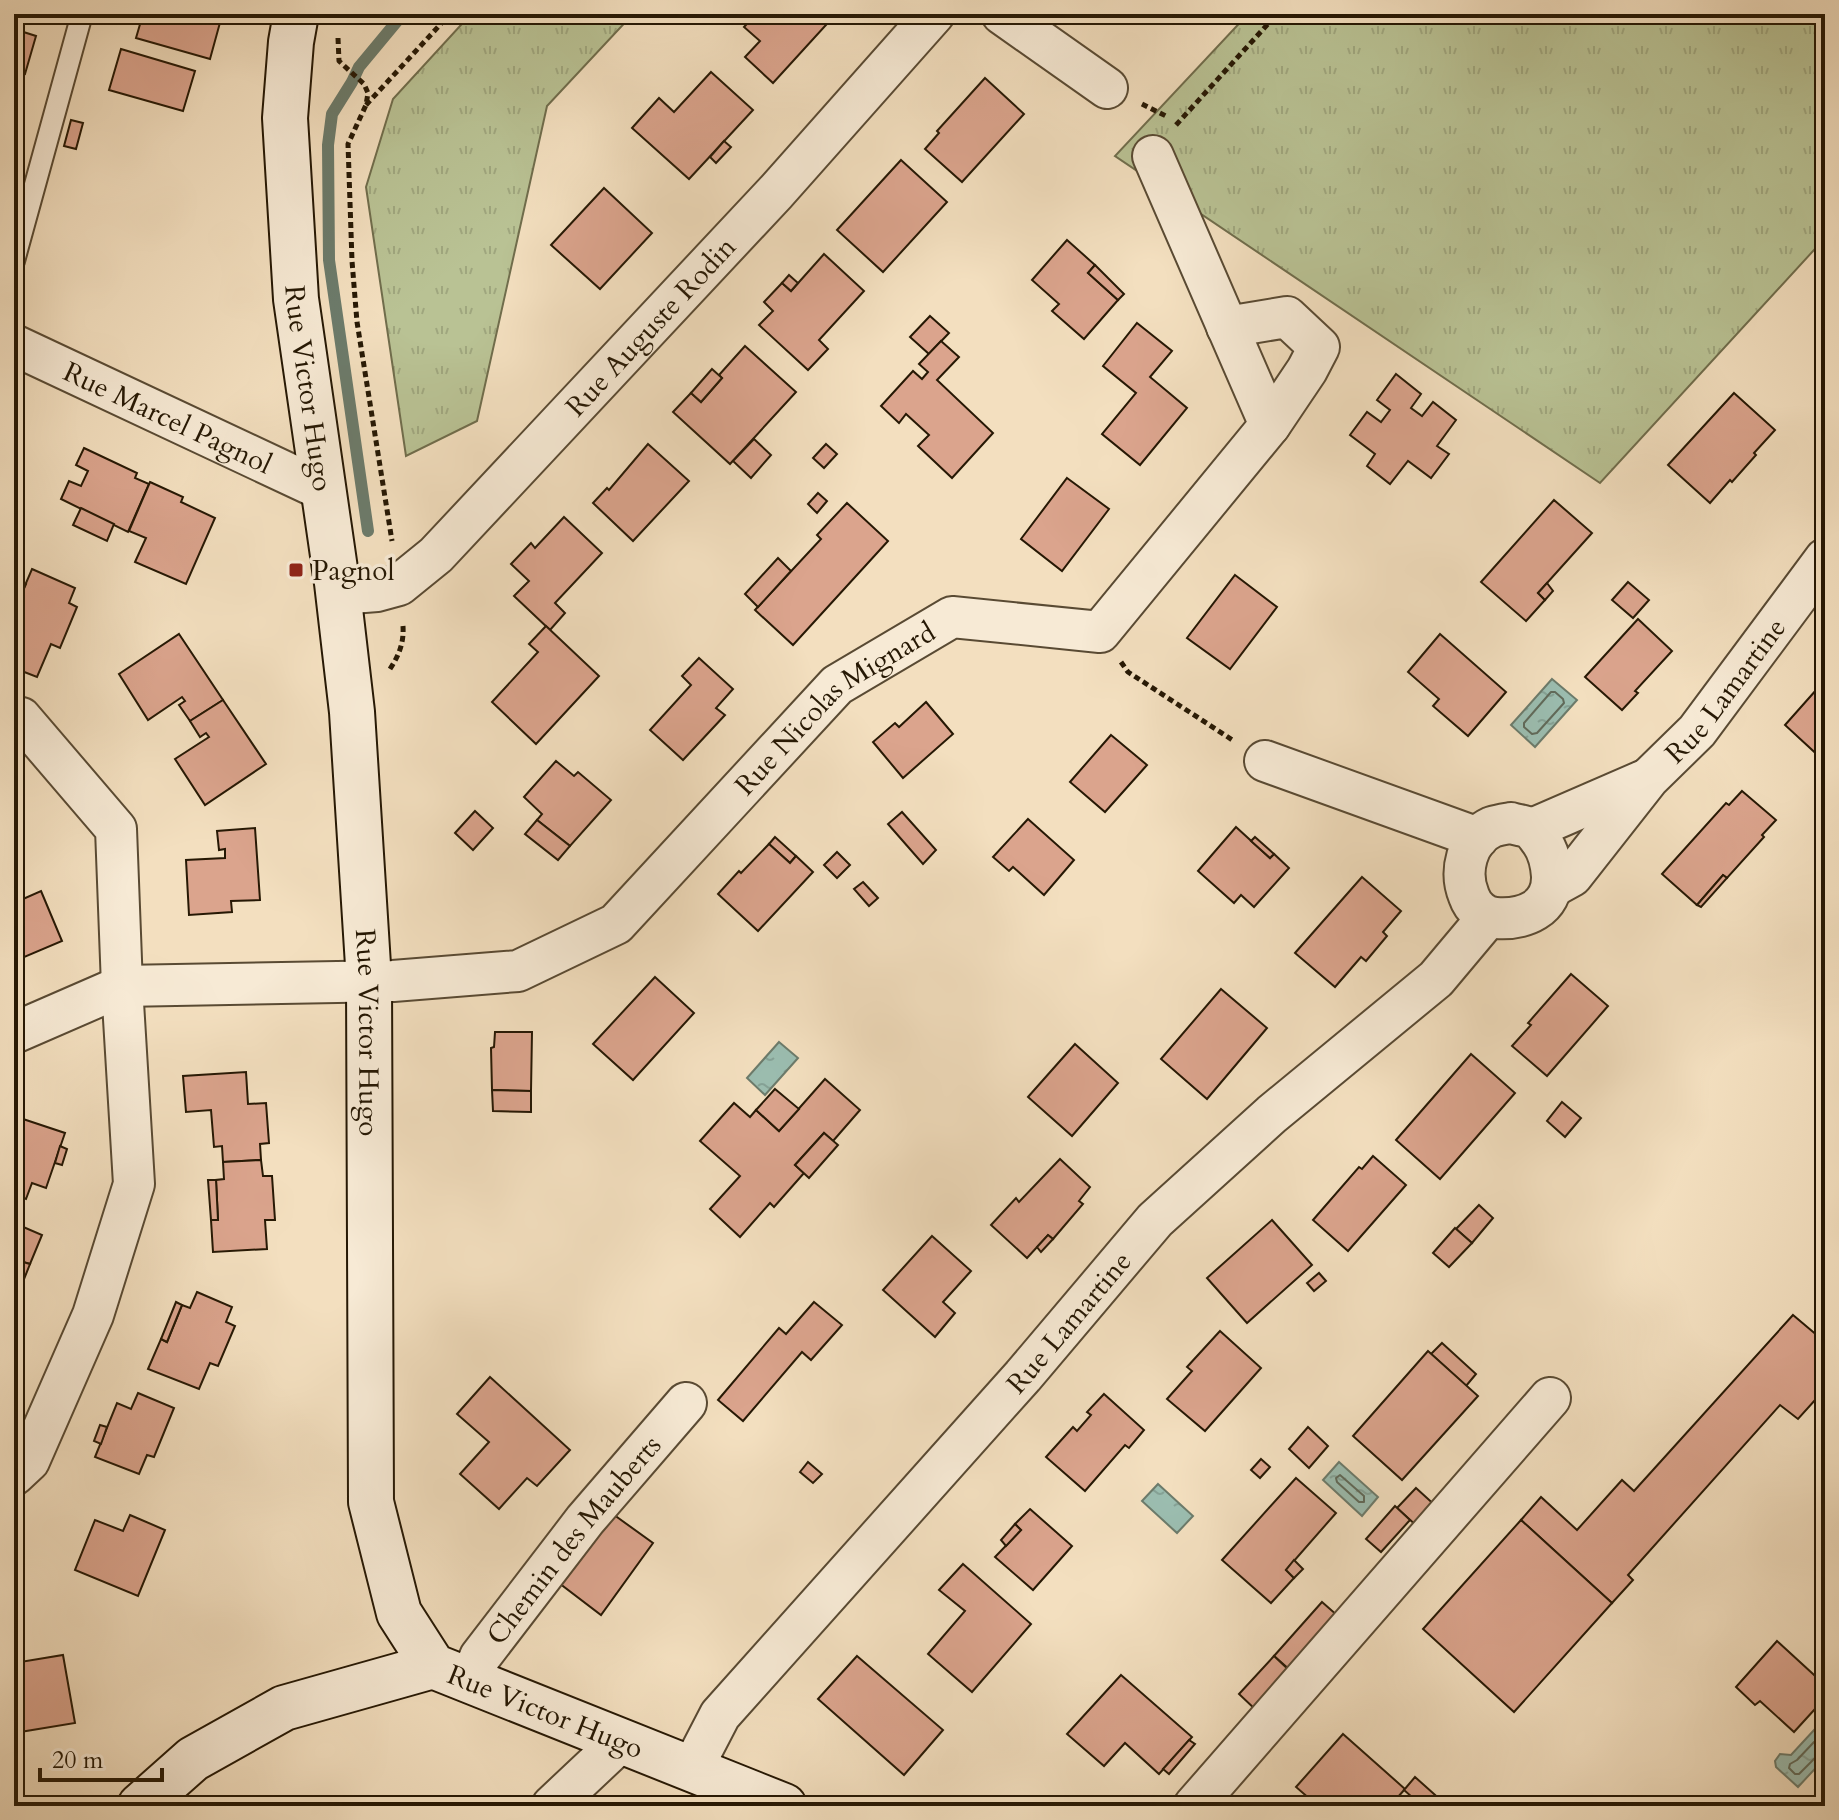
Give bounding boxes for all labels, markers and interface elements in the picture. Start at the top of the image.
street label: Rue Auguste Rodin [557,229,745,425]
street label: Rue Victor Hugo [275,284,342,494]
street label: Rue Marcel Pagnol [57,353,278,483]
place label: Pagnol [312,552,395,590]
marker: Pagnol [287,561,305,579]
street label: Rue Lamartine [1657,610,1795,772]
street label: Rue Nicolas Mignard [726,613,942,804]
street label: Rue Victor Hugo [346,928,388,1137]
street label: Rue Lamartine [998,1244,1140,1402]
street label: Chemin des Mauberts [478,1427,670,1653]
street label: Rue Victor Hugo [442,1656,649,1768]
scale bar [40,1732,162,1782]
text: 20 m [52,1744,104,1777]

